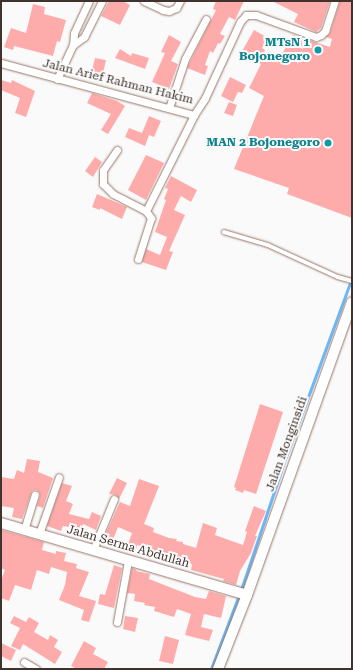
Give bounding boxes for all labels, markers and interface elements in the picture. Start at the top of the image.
place label: MTsN 1 Bojonegoro [239,36,310,64]
marker: MTsN 1 Bojonegoro [313,45,323,55]
street label: Jalan Arief Rahman Hakim [41,56,195,108]
place label: MAN 2 Bojonegoro [207,136,320,150]
marker: MAN 2 Bojonegoro [323,138,333,148]
street label: Jalan Monginsidi [263,395,311,493]
street label: Jalan Serma Abdullah [65,523,191,571]

